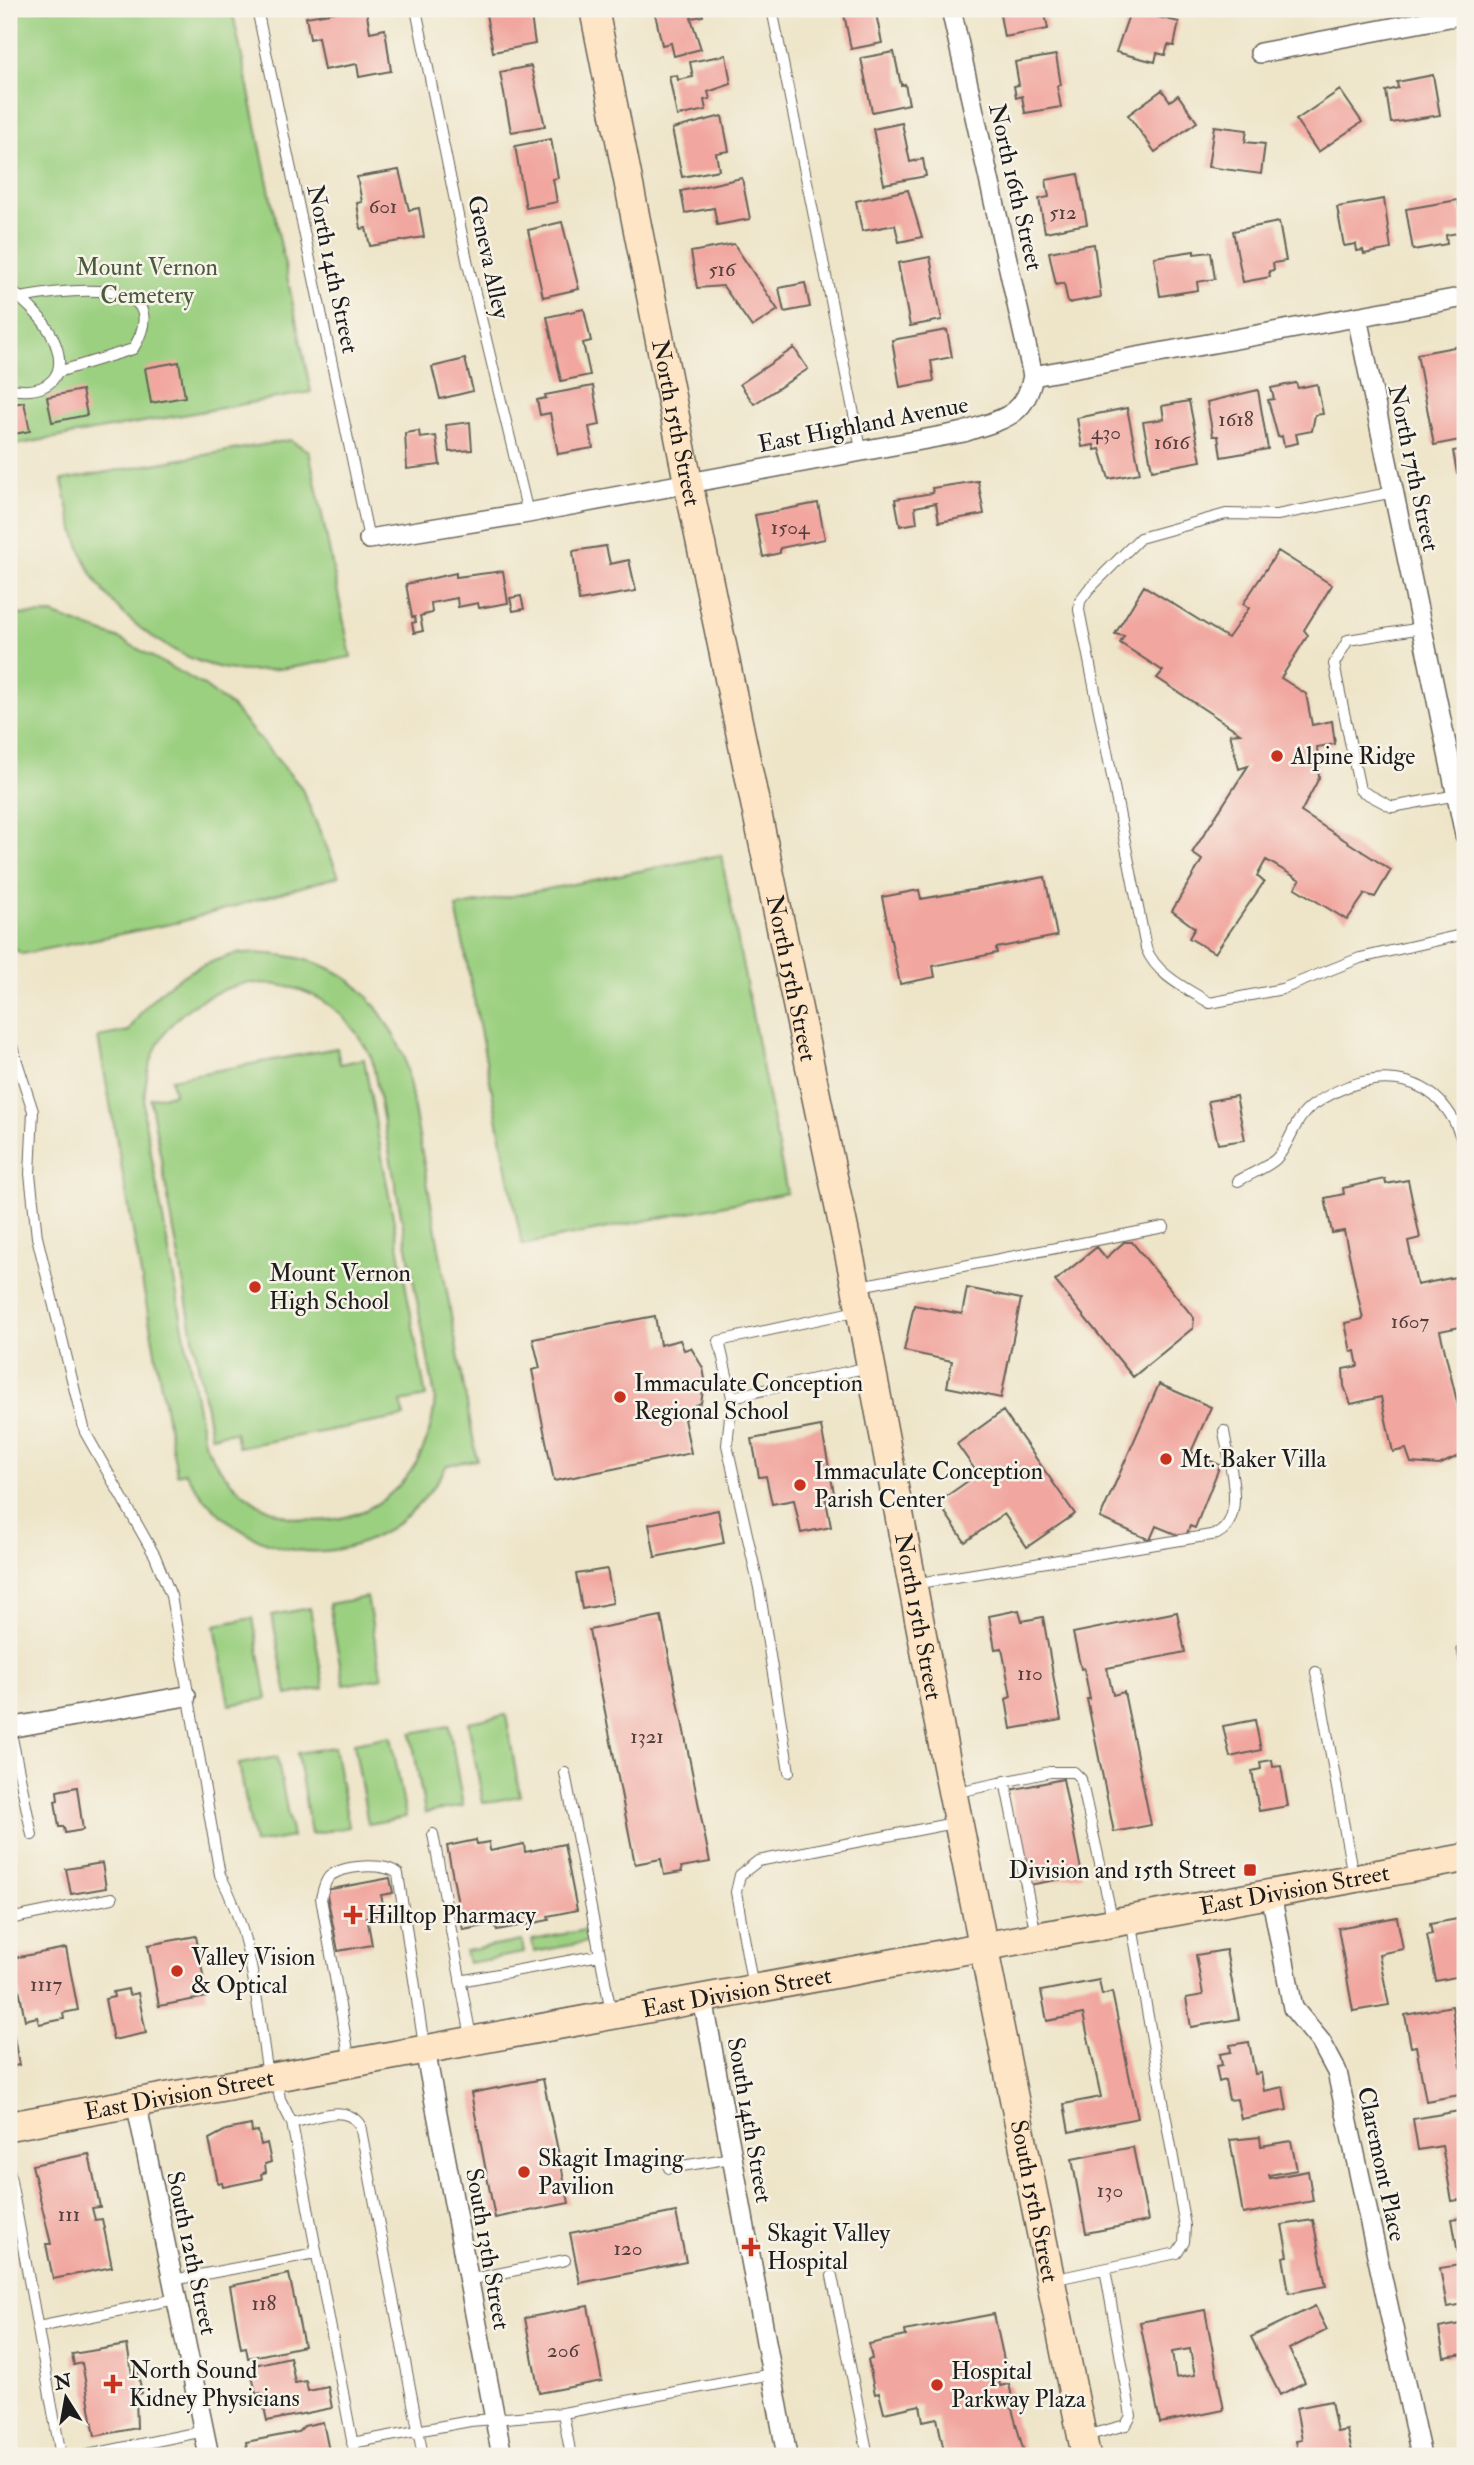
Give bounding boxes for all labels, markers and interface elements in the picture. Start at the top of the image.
street label: North 16th Street [981,100,1050,274]
street label: North 14th Street [300,182,366,356]
street label: Geneva Alley [460,192,517,322]
house number: 601 [369,193,397,220]
house number: 512 [1049,199,1077,226]
park label: Mount Vernon Cemetery [76,252,218,311]
house number: 516 [708,256,737,283]
street label: North 15th Street [644,337,708,509]
street label: North 17th Street [1381,382,1446,555]
street label: East Highland Avenue [755,389,971,460]
house number: 1618 [1218,406,1254,433]
house number: 430 [1091,419,1121,446]
house number: 1616 [1154,429,1191,456]
house number: 1504 [771,514,811,541]
place label: Alpine Ridge [1290,741,1415,772]
marker: Alpine Ridge [1269,748,1285,764]
street label: North 15th Street [759,892,824,1064]
place label: Mount Vernon High School [269,1258,411,1317]
marker: Mount Vernon High School [247,1279,263,1295]
house number: 1607 [1391,1308,1430,1335]
place label: Immaculate Conception Regional School [634,1368,863,1427]
marker: Immaculate Conception Regional School [612,1389,628,1405]
place label: Mt. Baker Villa [1180,1444,1328,1475]
marker: Mt. Baker Villa [1158,1451,1174,1467]
place label: Immaculate Conception Parish Center [814,1456,1043,1515]
marker: Immaculate Conception Parish Center [792,1477,808,1493]
street label: North 15th Street [887,1531,949,1703]
house number: 110 [1017,1660,1043,1687]
house number: 1321 [630,1723,664,1750]
place label: Division and 15th Street [1009,1855,1236,1886]
street label: East Division Street [1197,1857,1392,1923]
marker: Division and 15th Street [1242,1862,1258,1878]
place label: Hilltop Pharmacy [367,1900,536,1931]
marker: Hilltop Pharmacy [345,1907,361,1923]
place label: Valley Vision & Optical [191,1942,315,2001]
street label: East Division Street [640,1960,834,2025]
marker: Valley Vision & Optical [169,1963,185,1979]
house number: 1117 [30,1971,62,1998]
street label: South 14th Street [720,2035,779,2205]
street label: East Division Street [82,2062,277,2128]
street label: Claremont Place [1350,2084,1413,2244]
street label: South 15th Street [1003,2117,1066,2285]
place label: Skagit Imaging Pavilion [538,2143,685,2202]
marker: Skagit Imaging Pavilion [516,2164,532,2180]
street label: South 13th Street [458,2166,517,2333]
street label: South 12th Street [159,2168,224,2338]
house number: 130 [1097,2177,1123,2204]
house number: 111 [58,2201,80,2228]
place label: Skagit Valley Hospital [767,2218,890,2277]
house number: 120 [614,2235,642,2262]
marker: Skagit Valley Hospital [741,2237,761,2257]
house number: 118 [252,2290,277,2317]
house number: 206 [547,2337,580,2364]
place label: North Sound Kidney Physicians [129,2355,300,2414]
place label: Hospital Parkway Plaza [951,2356,1087,2415]
north arrow [32,2364,102,2434]
text: N [51,2369,75,2396]
marker: North Sound Kidney Physicians [103,2374,123,2394]
marker: Hospital Parkway Plaza [929,2377,945,2393]

